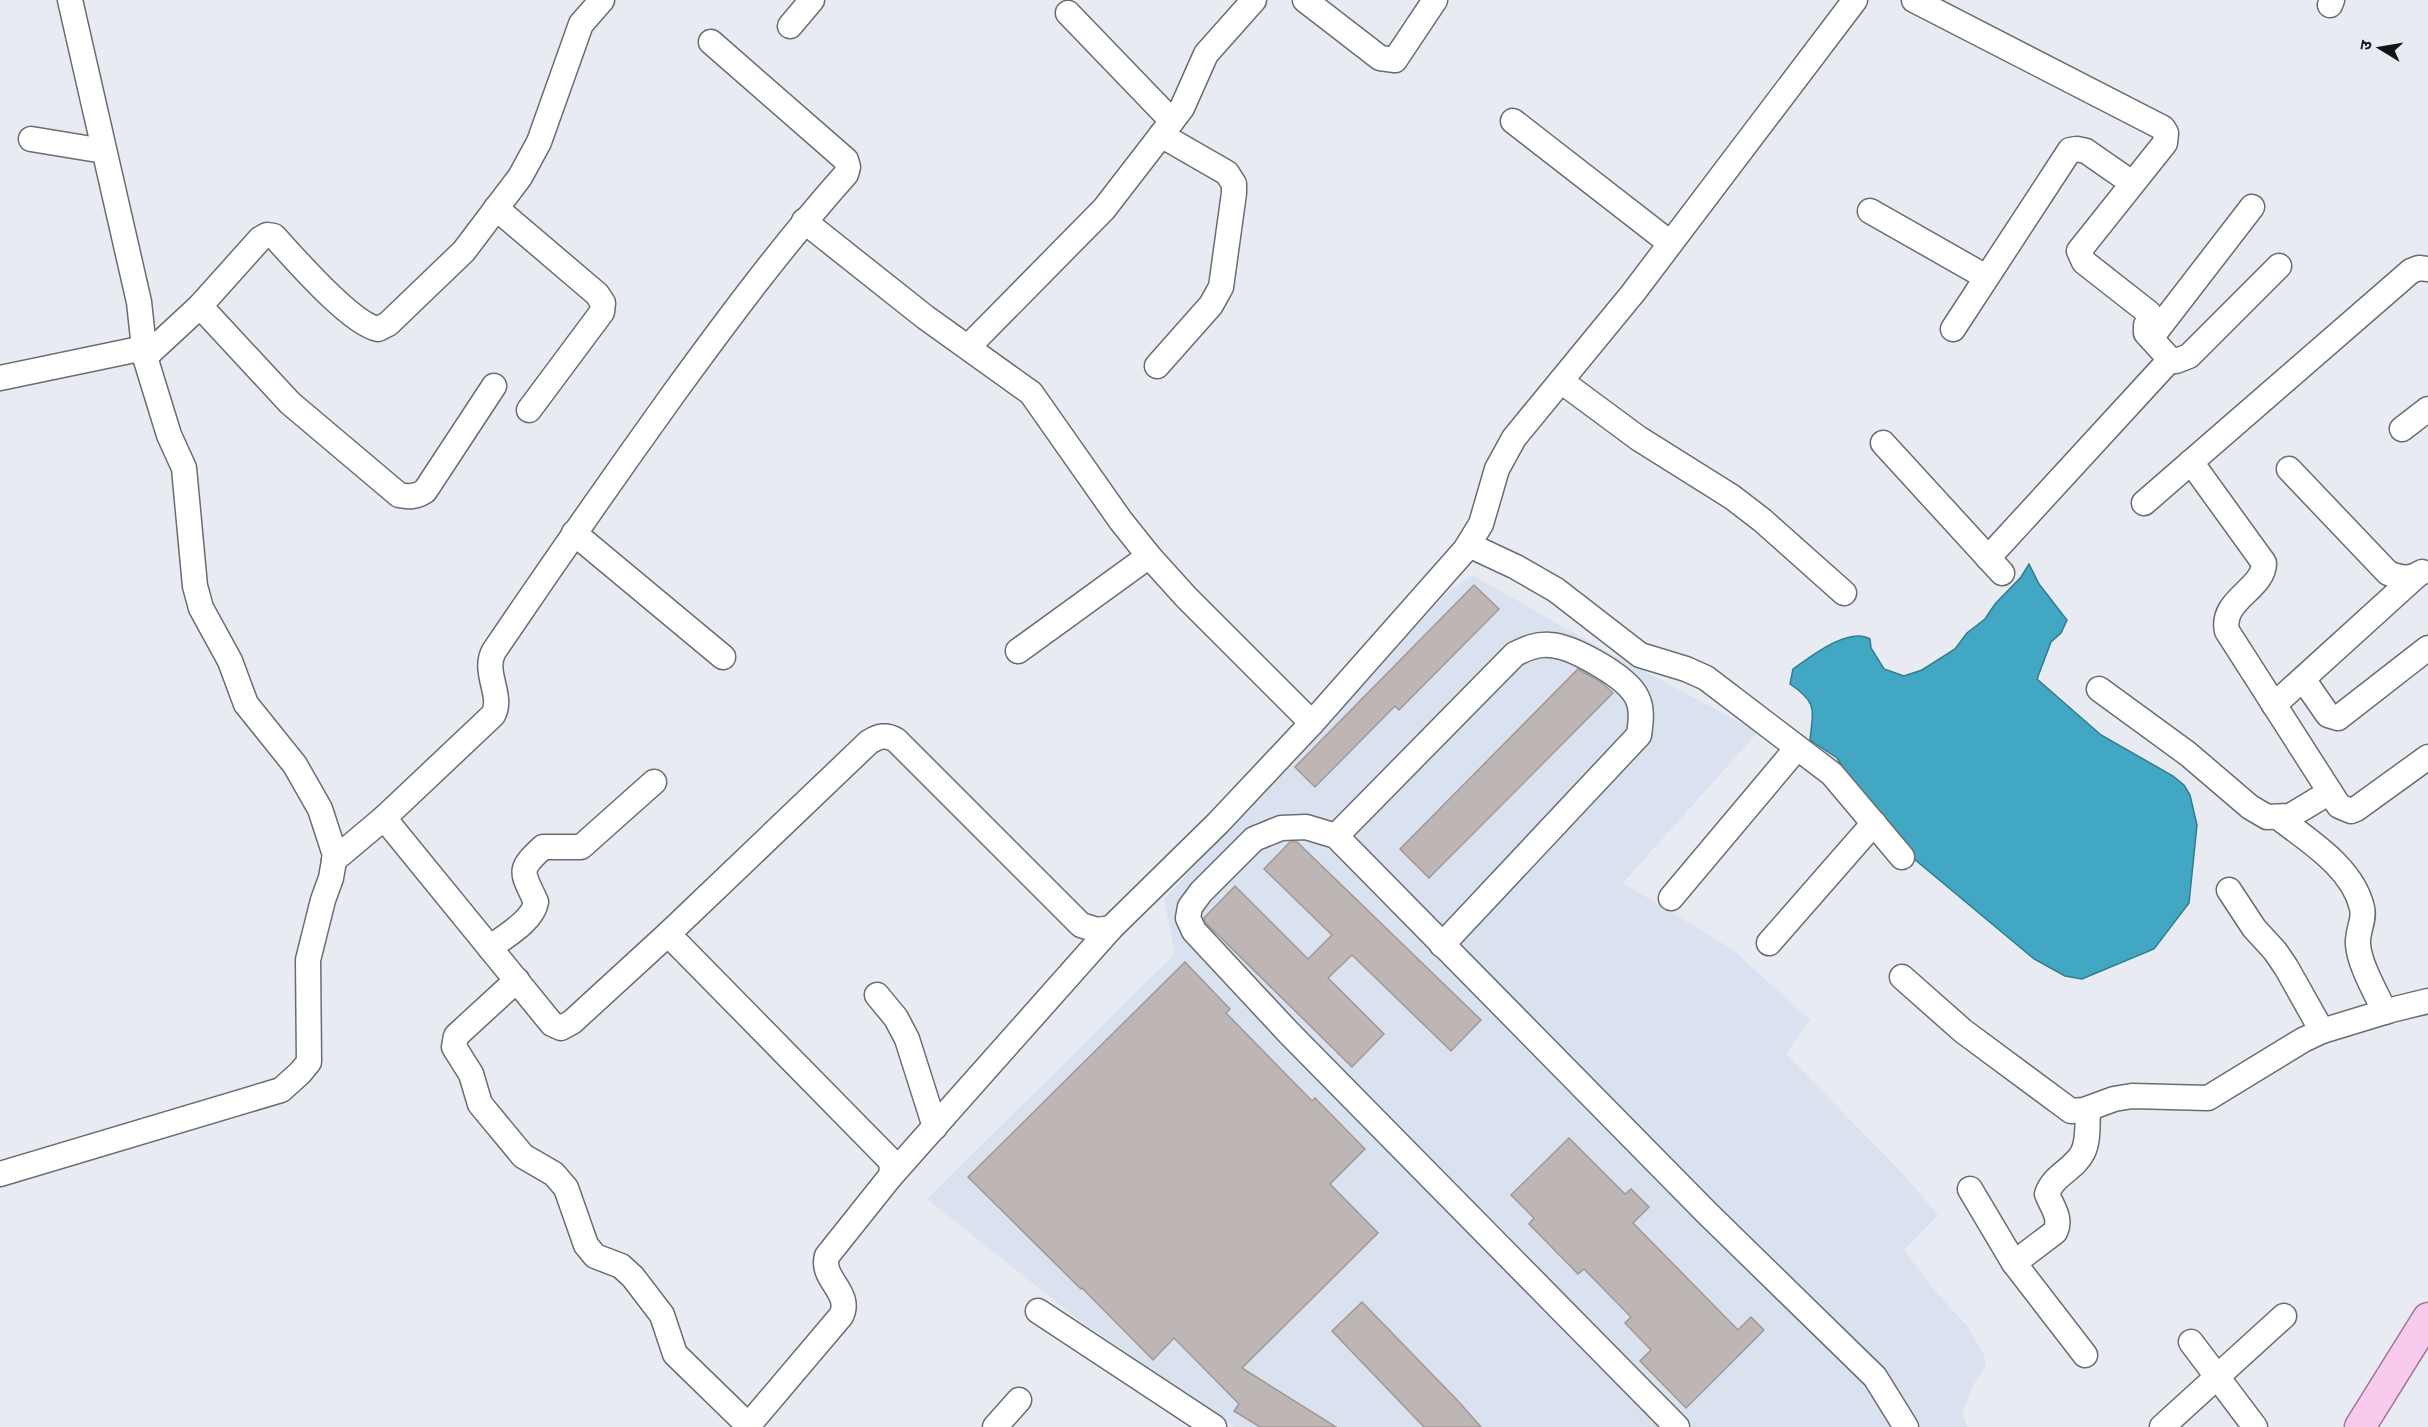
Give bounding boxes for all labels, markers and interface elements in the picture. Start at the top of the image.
north arrow [2350,18,2410,78]
text: उ [2354,38,2376,52]

